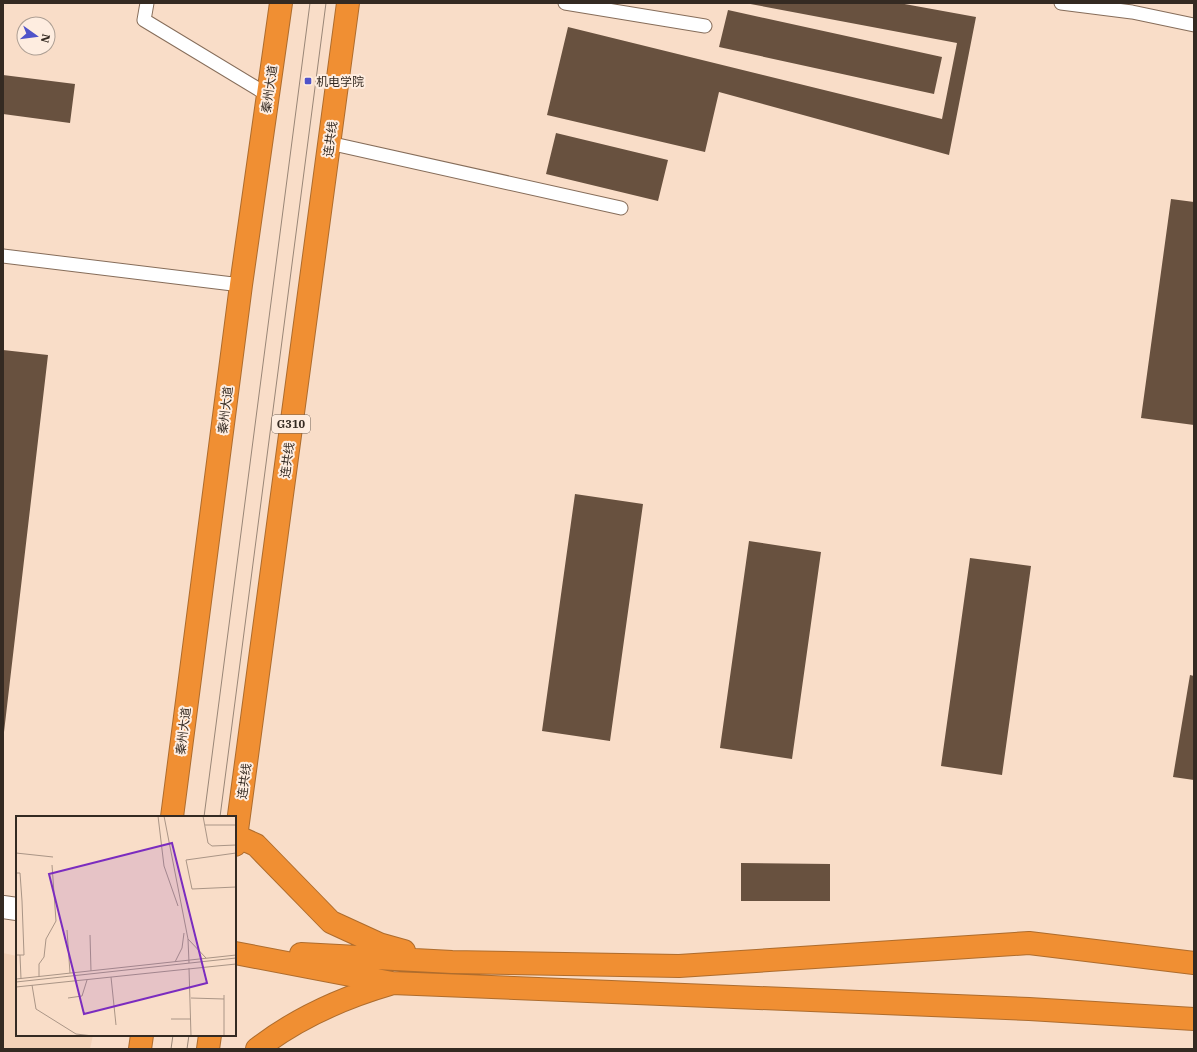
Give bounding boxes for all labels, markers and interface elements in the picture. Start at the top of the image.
north arrow [16,16,56,56]
text: N [38,33,54,45]
street label: 秦州大道 [258,64,280,114]
place label: 机电学院 [316,74,364,89]
marker: 机电学院 [303,76,313,86]
street label: 连共线 [320,120,340,158]
street label: 秦州大道 [215,385,235,435]
road number: G310 [272,415,310,433]
street label: 连共线 [277,441,297,479]
street label: 秦州大道 [173,706,193,756]
street label: 连共线 [234,762,254,800]
inset map [16,816,236,1036]

